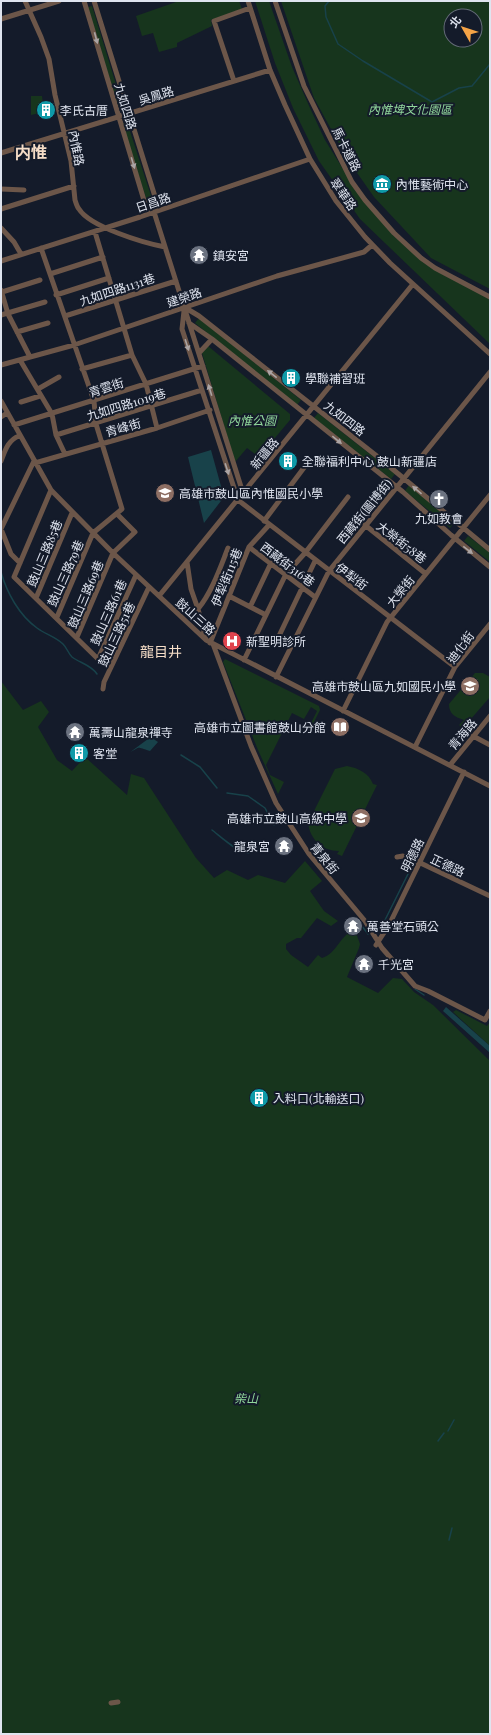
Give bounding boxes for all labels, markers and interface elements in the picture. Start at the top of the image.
north arrow [443,8,483,48]
text: 北 [446,12,464,30]
one-way arrow [93,32,99,45]
street label: 九如四路 [111,81,141,131]
street label: 吳鳳路 [136,82,176,108]
building icon: 李氏古厝 [35,99,57,121]
park label: 內惟埤文化園區 [368,101,454,117]
place label: 李氏古厝 [60,102,108,118]
street label: 馬卡道路 [329,124,365,174]
street label: 內惟路 [66,129,88,167]
district label: 内惟 [15,141,47,162]
one-way arrow [130,157,136,169]
museum icon: 內惟藝術中心 [371,173,393,195]
street label: 翠華路 [327,175,361,213]
place label: 內惟藝術中心 [396,176,468,192]
street label: 日昌路 [133,189,173,215]
temple icon: 鎮安宮 [188,244,210,266]
place label: 鎮安宮 [213,247,249,263]
street label: 九如四路1131巷 [77,269,157,309]
street label: 建榮路 [164,284,204,310]
one-way arrow [184,340,190,352]
building icon: 學聯補習班 [280,367,302,389]
one-way arrow [267,370,277,378]
place label: 學聯補習班 [305,370,365,386]
street label: 青雲街 [86,374,126,400]
one-way arrow [207,383,213,395]
street label: 九如四路1019巷 [84,384,168,424]
street label: 九如四路 [321,397,369,439]
park label: 內惟公園 [228,412,278,428]
street label: 青峰街 [103,414,143,440]
street label: 新疆路 [246,434,282,472]
one-way arrow [332,435,343,444]
building icon: 全聯福利中心 鼓山新疆店 [277,450,299,472]
place label: 全聯福利中心 鼓山新疆店 [302,453,437,469]
one-way arrow [224,463,230,475]
street label: 西藏街(圖博街) [333,475,395,547]
school or university icon: 高雄市鼓山區內惟國民小學 [154,482,176,504]
place label: 高雄市鼓山區內惟國民小學 [179,485,323,501]
one-way arrow [411,485,422,494]
church icon: 九如教會 [428,488,450,510]
place label: 九如教會 [415,510,463,526]
street label: 鼓山三路85巷 [23,517,65,589]
street label: 大榮街58巷 [374,517,430,567]
street label: 鼓山三路79巷 [43,537,87,609]
street label: 西藏街316巷 [258,538,318,590]
street label: 伊犁街115巷 [207,545,245,609]
one-way arrow [463,545,474,554]
street label: 鼓山三路69巷 [64,558,106,630]
street label: 伊犁街 [333,559,371,593]
street label: 大榮街 [382,572,418,610]
street label: 鼓山三路61巷 [86,576,130,648]
street label: 鼓山三路 [173,594,219,638]
street label: 鼓山三路51巷 [94,599,138,669]
street label: 迪化街 [443,628,477,666]
hospital icon: 新聖明診所 [221,630,243,652]
place label: 新聖明診所 [246,633,306,649]
district label: 龍目井 [140,642,182,661]
school or university icon: 高雄市鼓山區九如國民小學 [459,675,481,697]
place label: 高雄市鼓山區九如國民小學 [312,678,456,694]
street label: 青海路 [444,715,480,753]
library icon: 高雄市立圖書館鼓山分館 [329,716,351,738]
place label: 高雄市立圖書館鼓山分館 [194,719,326,735]
temple icon: 萬壽山龍泉禪寺 [64,721,86,743]
place label: 萬壽山龍泉禪寺 [89,724,173,740]
building icon: 客堂 [68,742,90,764]
place label: 客堂 [93,745,117,761]
school or university icon: 高雄市立鼓山高級中學 [350,807,372,829]
place label: 高雄市立鼓山高級中學 [227,810,347,826]
temple icon: 龍泉宮 [273,835,295,857]
street label: 明德路 [397,835,427,875]
place label: 龍泉宮 [234,838,270,854]
street label: 青泉街 [307,839,343,877]
street label: 正德路 [428,850,468,880]
temple icon: 萬善堂石頭公 [342,915,364,937]
place label: 萬善堂石頭公 [367,918,439,934]
temple icon: 千光宮 [353,953,375,975]
place label: 千光宮 [378,956,414,972]
building icon: 入料口(北輸送口) [248,1087,270,1109]
place label: 入料口(北輸送口) [273,1090,364,1106]
park label: 柴山 [234,1390,259,1406]

